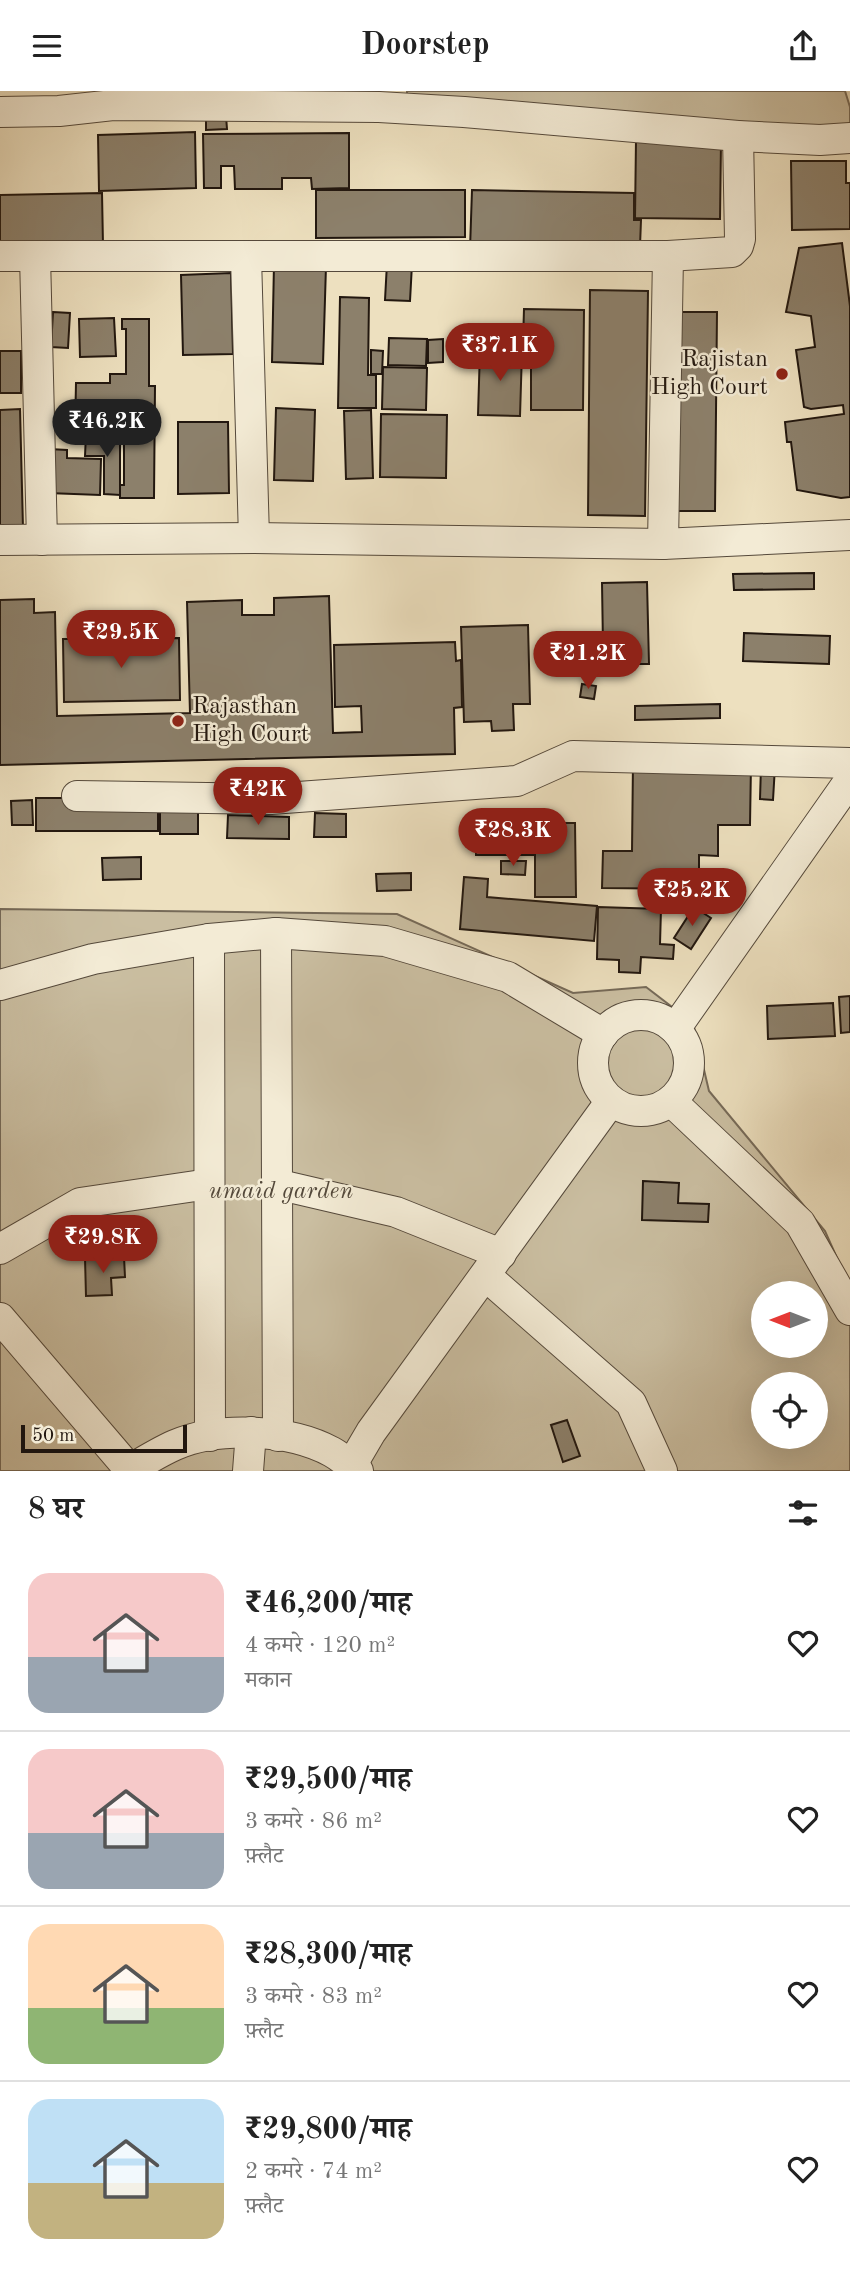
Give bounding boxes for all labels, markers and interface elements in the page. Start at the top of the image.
icon: menu [28,27,66,65]
icon: share [784,27,822,65]
text: Doorstep [360,30,490,62]
pin: ₹37.1K [443,323,557,383]
text: ₹37.1K [461,334,539,357]
place label: Rajistan High Court [651,348,768,400]
marker: Rajistan High Court [774,366,790,382]
pin: ₹46.2K [50,399,164,459]
text: ₹46.2K [68,410,146,433]
pin: ₹29.5K [64,611,178,670]
text: ₹29.5K [82,621,160,644]
pin: ₹21.2K [531,631,645,691]
text: ₹21.2K [549,642,627,665]
place label: Rajasthan High Court [192,695,309,747]
marker: Rajasthan High Court [170,713,186,729]
pin: ₹42K [217,767,299,827]
text: ₹42K [229,778,287,801]
pin: ₹28.3K [456,809,570,868]
text: ₹28.3K [474,819,552,842]
pin: ₹25.2K [635,869,749,928]
text: ₹25.2K [653,879,731,902]
park label: umaid garden [209,1180,353,1204]
pin: ₹29.8K [46,1215,160,1275]
text: ₹29.8K [64,1226,142,1249]
north arrow [751,1281,828,1358]
map controls [751,1281,828,1449]
button: locate [751,1372,828,1449]
scale bar [21,1422,187,1454]
text: 50 m [32,1427,74,1446]
icon: filters [784,1494,822,1532]
text: 8 घर [28,1495,84,1525]
text: ₹46,200/माह [245,1589,411,1619]
icon: home [84,1601,168,1685]
icon: heart [784,1624,822,1662]
text: 4 कमरे · 120 m² [245,1634,395,1657]
text: मकान [245,1669,292,1692]
text: ₹29,500/माह [245,1765,411,1795]
icon: home [84,1777,168,1861]
icon: heart [784,1800,822,1838]
text: 3 कमरे · 86 m² [245,1810,382,1833]
text: फ़्लैट [245,1845,283,1868]
text: ₹28,300/माह [245,1940,411,1970]
icon: home [84,1952,168,2036]
icon: heart [784,1975,822,2013]
text: 3 कमरे · 83 m² [245,1985,382,2008]
text: फ़्लैट [245,2020,283,2043]
text: ₹29,800/माह [245,2115,411,2145]
icon: home [84,2127,168,2211]
icon: heart [784,2150,822,2188]
text: 2 कमरे · 74 m² [245,2160,382,2183]
text: फ़्लैट [245,2195,283,2218]

